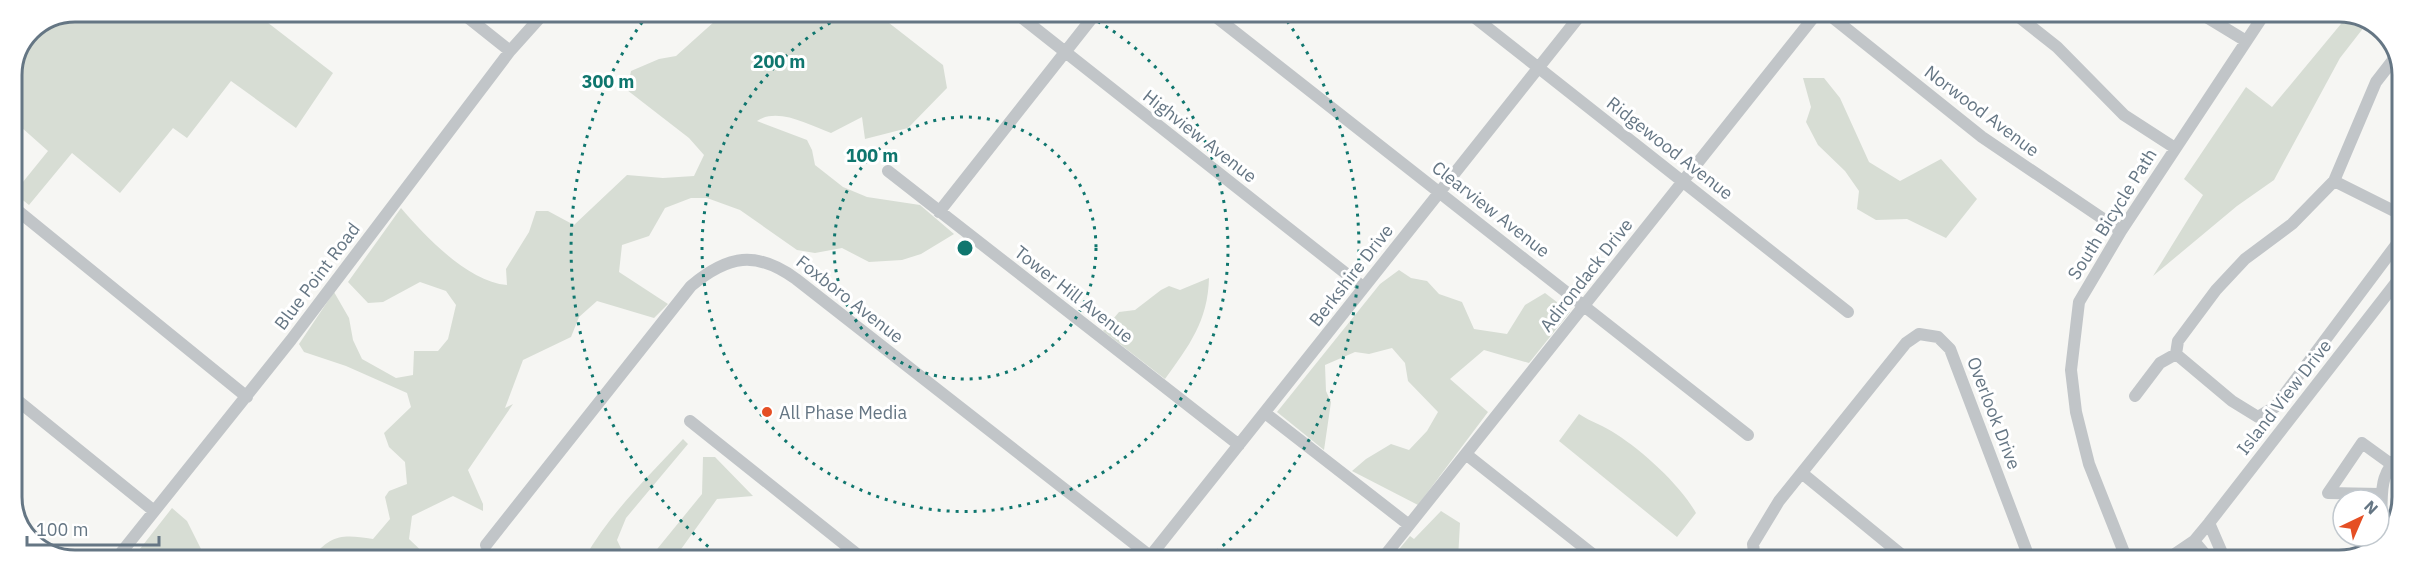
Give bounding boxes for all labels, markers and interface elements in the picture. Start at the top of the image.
text: 200 m [753,50,805,73]
street label: Norwood Avenue [1920,60,2044,162]
text: 300 m [582,70,634,93]
street label: Highview Avenue [1138,84,1262,188]
street label: Ridgewood Avenue [1602,91,1738,205]
text: 100 m [846,144,898,167]
street label: South Bicycle Path [2062,144,2162,284]
street label: Clearview Avenue [1427,156,1555,262]
street label: Adirondack Drive [1534,213,1638,336]
street label: Blue Point Road [269,218,365,334]
street label: Berkshire Drive [1304,219,1398,331]
centre of rings [955,238,975,258]
street label: Tower Hill Avenue [1010,240,1138,348]
street label: Foxboro Avenue [792,250,908,348]
street label: Island View Drive [2232,334,2336,459]
street label: Overlook Drive [1962,354,2026,473]
place label: All Phase Media [779,401,908,424]
marker: All Phase Media [760,405,774,419]
north arrow [2331,488,2391,548]
text: N [2360,496,2383,518]
scale bar [27,509,159,547]
text: 100 m [36,518,88,541]

